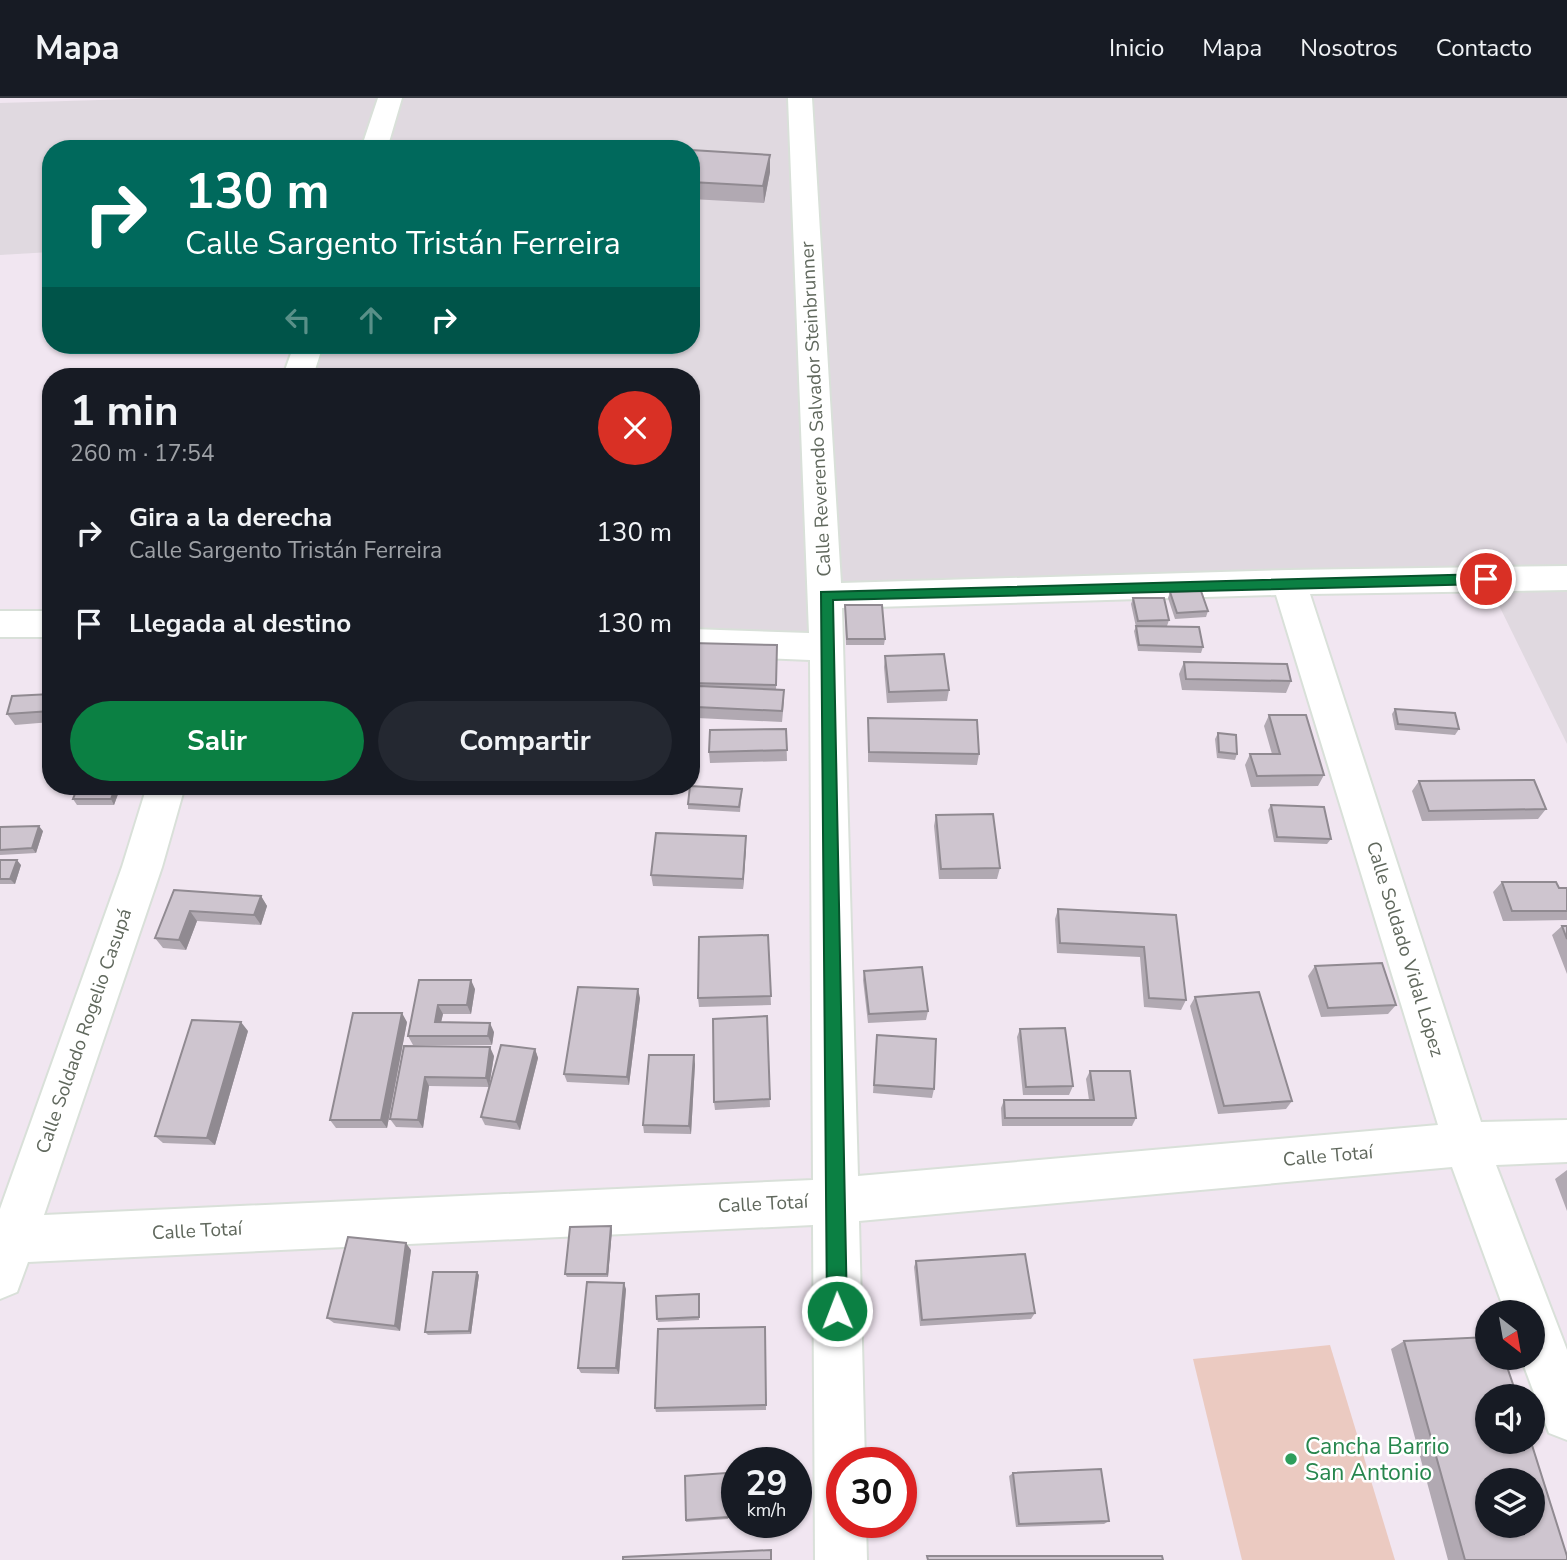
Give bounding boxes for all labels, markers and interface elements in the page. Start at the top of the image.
text: Mapa [35,26,120,71]
text: Inicio [1109,32,1164,64]
text: Mapa [1202,32,1262,64]
text: Nosotros [1300,32,1398,64]
text: Contacto [1436,32,1532,64]
text: 130 m [185,158,329,225]
icon: right [70,168,161,259]
text: Calle Sargento Tristán Ferreira [185,222,621,265]
street label: Calle Reverendo Salvador Steinbrunner [794,240,838,577]
icon: left [279,301,317,339]
icon: ahead [352,301,390,339]
icon: right [425,301,463,339]
text: 1 min [70,383,179,440]
button: close [598,391,672,465]
text: 260 m · 17:54 [70,438,215,469]
text: Gira a la derecha [129,500,332,535]
icon: right [70,514,108,552]
text: 130 m [596,515,672,550]
text: Calle Sargento Tristán Ferreira [129,535,442,566]
pin [1456,549,1516,609]
icon: arrive [1467,560,1505,598]
icon: arrive [70,605,108,643]
text: Llegada al destino [129,606,351,641]
text: 130 m [596,606,672,641]
button: Salir [70,701,364,781]
button: Compartir [378,701,672,781]
street label: Calle Soldado Vidal López [1360,838,1450,1060]
street label: Calle Soldado Rogelio Casupá [30,905,138,1157]
street label: Calle Totaí [1282,1139,1376,1173]
street label: Calle Totaí [717,1189,810,1219]
street label: Calle Totaí [151,1216,244,1246]
position arrow [800,1274,874,1348]
north arrow [1475,1300,1545,1370]
map controls [1475,1300,1545,1538]
button: sound [1475,1384,1545,1454]
place label: Cancha Barrio San Antonio [1305,1431,1450,1488]
speed limit sign: 30 [826,1447,917,1538]
marker: Cancha Barrio San Antonio [1283,1451,1299,1467]
text: 29 [745,1460,788,1507]
button: layers [1475,1468,1545,1538]
text: km/h [747,1498,786,1522]

